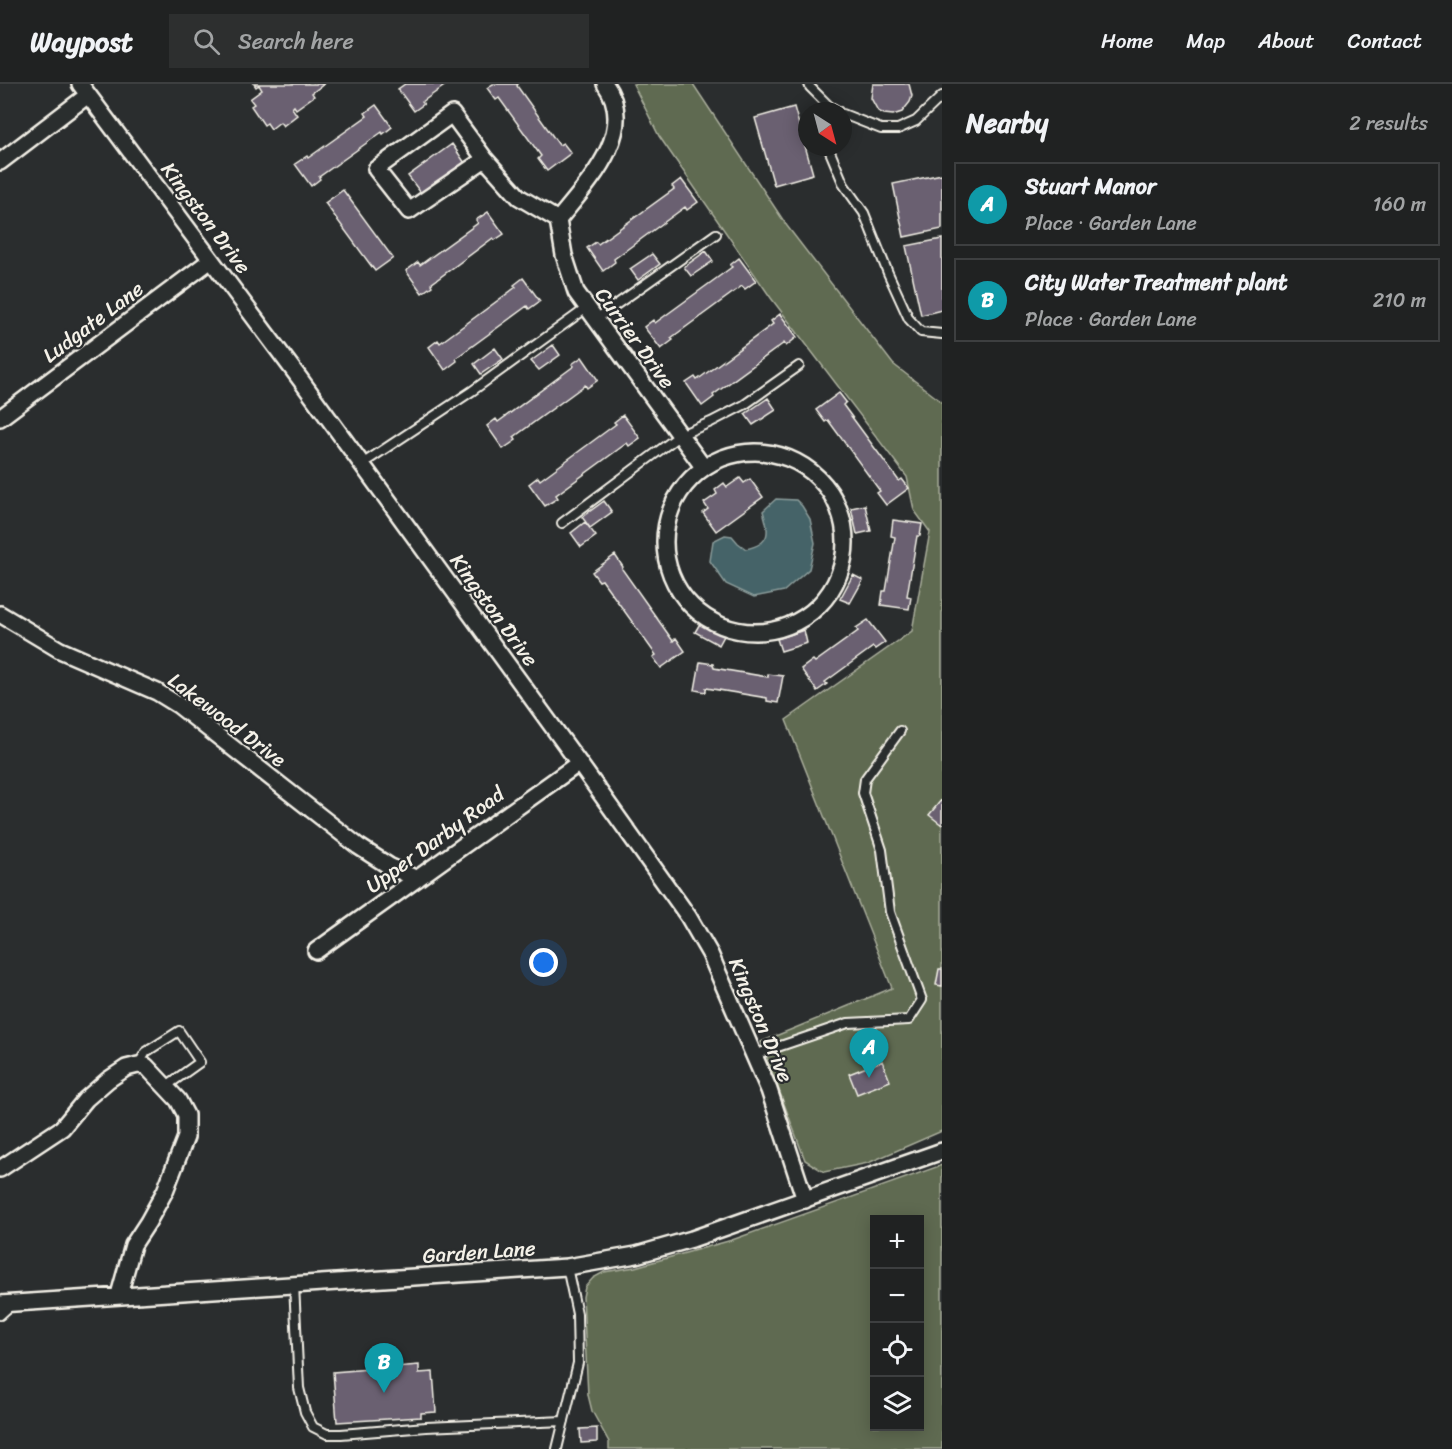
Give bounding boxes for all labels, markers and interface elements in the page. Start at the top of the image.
search box [169,14,589,68]
text: Waypost [30,17,133,66]
text: Search here [238,22,354,61]
text: Home [1101,22,1153,60]
text: Map [1186,22,1225,60]
text: About [1258,22,1315,60]
text: Contact [1348,22,1422,60]
icon: search [190,25,223,58]
text: Nearby [966,100,1048,146]
north arrow [798,102,852,156]
text: 2 results [1349,106,1428,141]
street label: Kingston Drive [151,153,261,283]
text: Stuart Manor [1025,167,1156,206]
text: A [981,187,994,222]
text: 160 m [1373,187,1426,222]
text: Place · Garden Lane [1025,206,1197,241]
text: City Water Treatment plant [1025,263,1288,302]
street label: Ludgate Lane [34,271,152,373]
street label: Currier Drive [585,279,685,398]
text: B [981,283,994,318]
text: 210 m [1373,283,1426,318]
text: Place · Garden Lane [1025,302,1197,337]
street label: Kingston Drive [439,545,549,675]
street label: Lakewood Drive [159,662,295,778]
street label: Upper Darby Road [357,775,514,904]
your location [529,948,558,977]
street label: Kingston Drive [717,951,805,1089]
pin: A [850,1028,888,1078]
map controls [870,1215,924,1431]
button: + [870,1215,924,1269]
street label: Garden Lane [421,1229,537,1275]
button: − [870,1269,924,1323]
button: locate [870,1323,924,1377]
pin: B [364,1344,404,1393]
button: layers [870,1377,924,1431]

